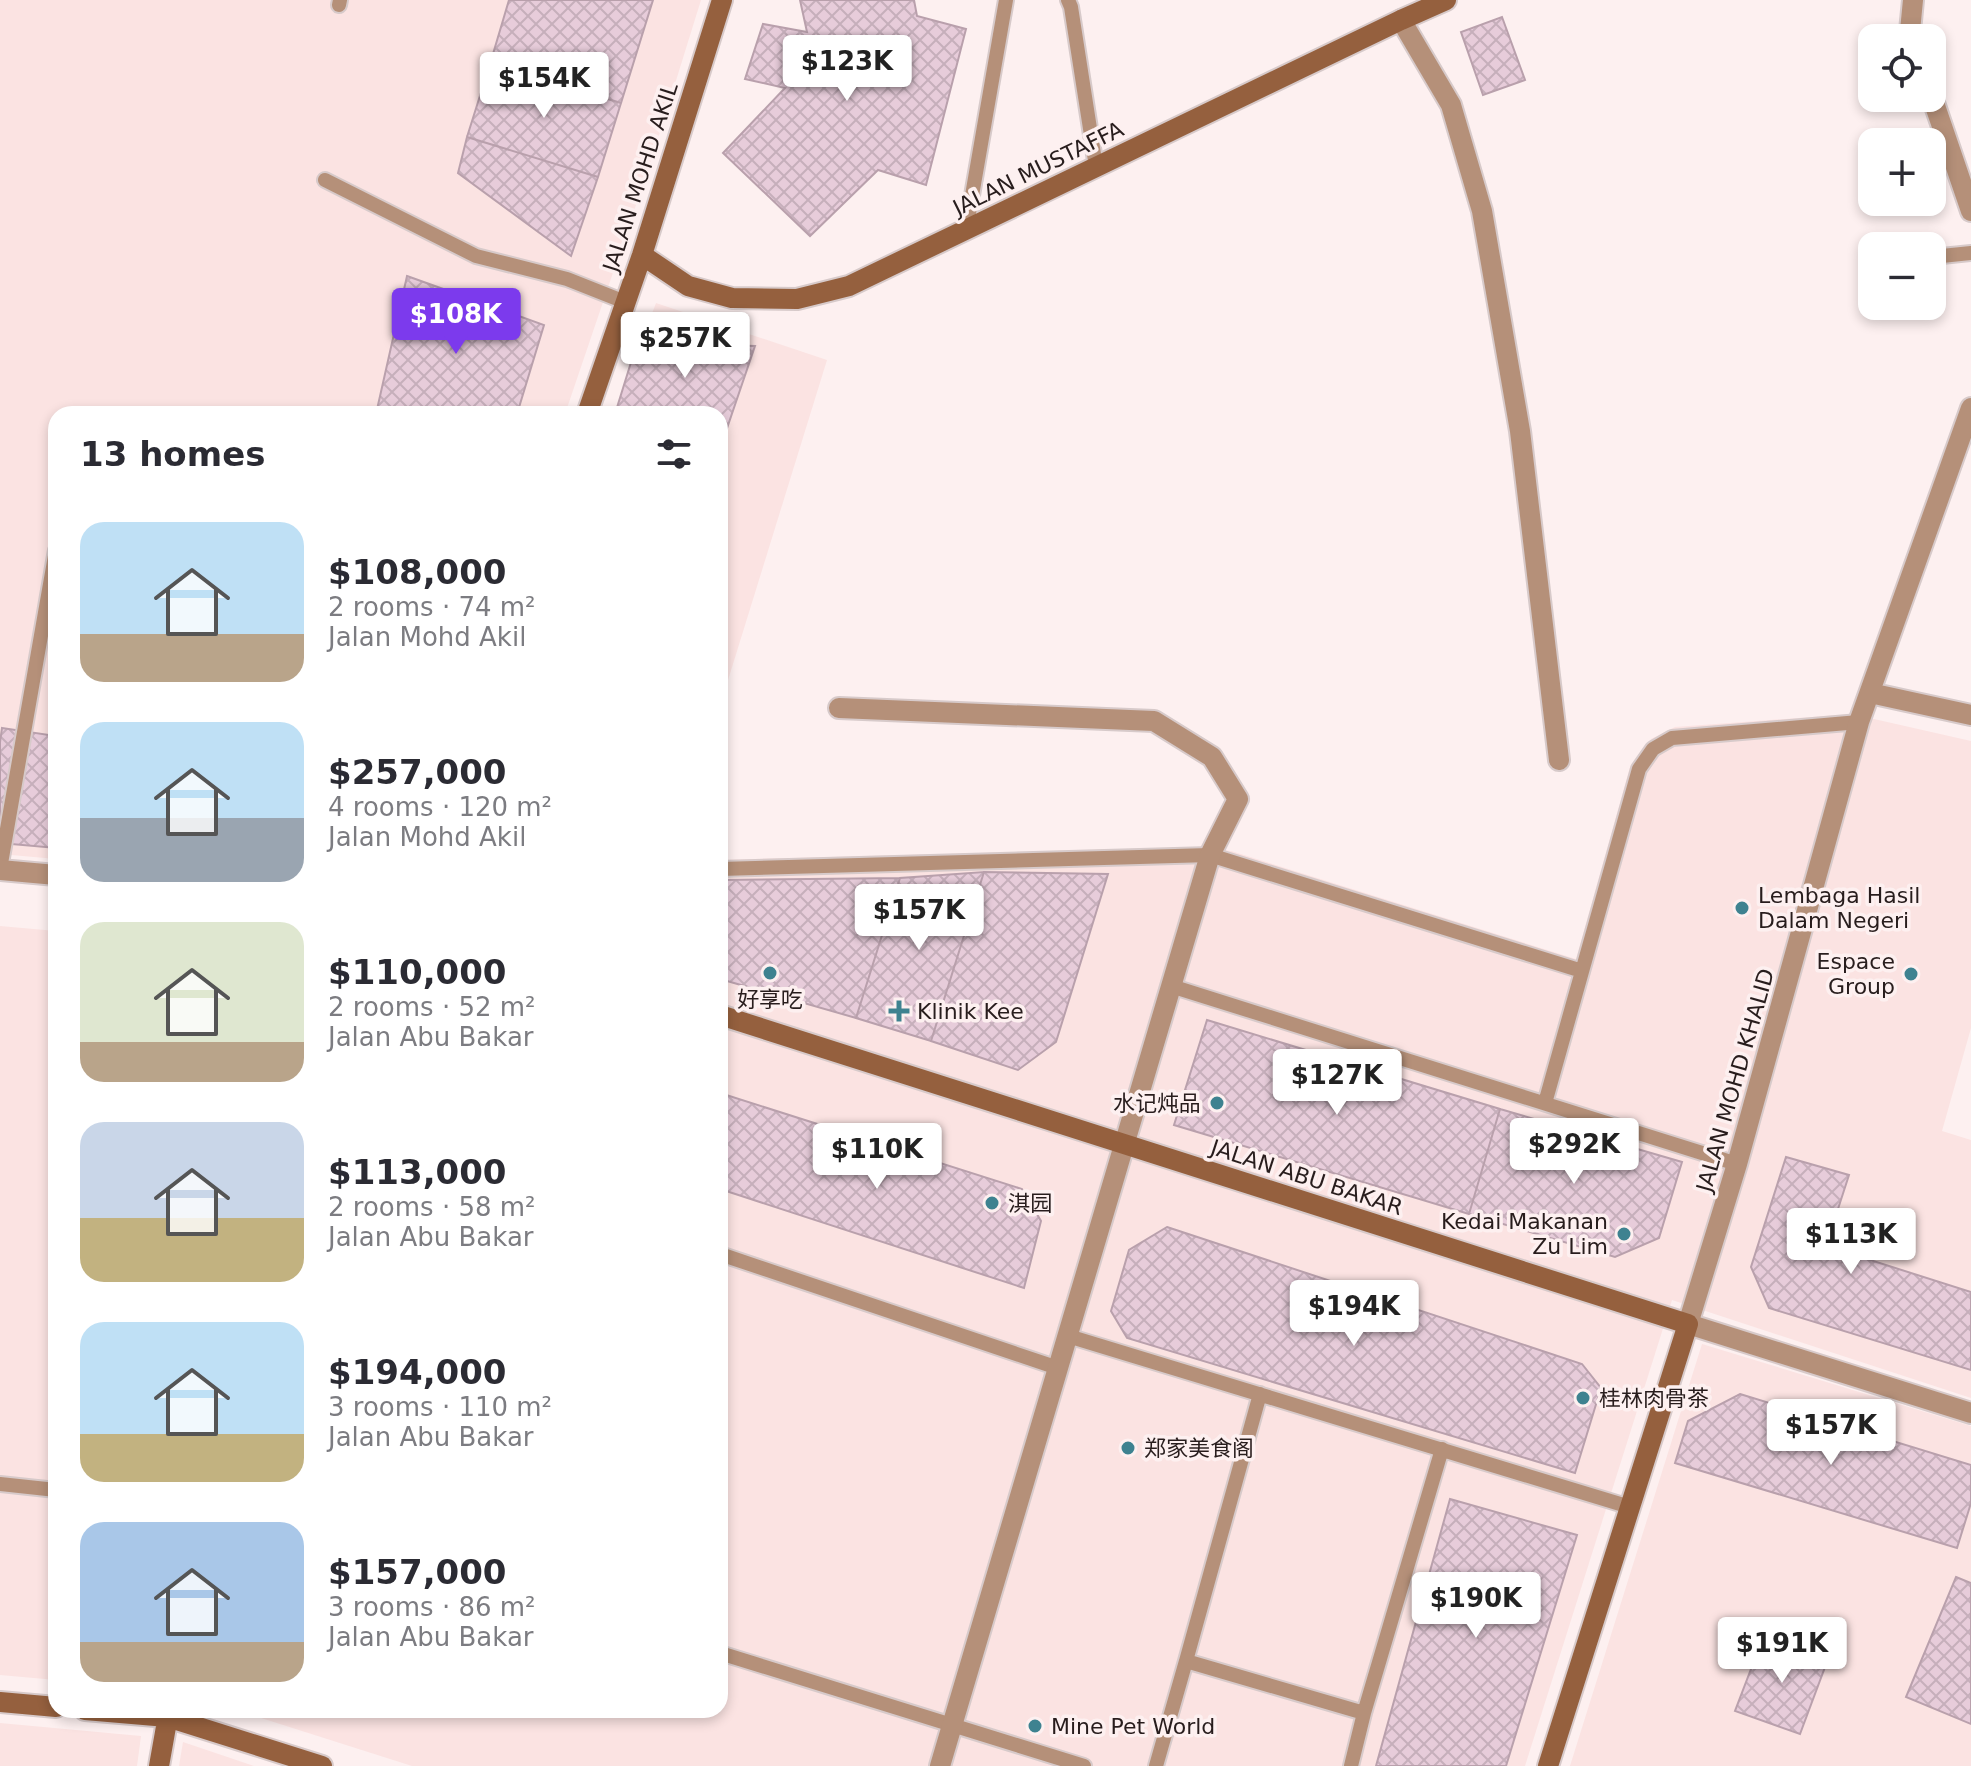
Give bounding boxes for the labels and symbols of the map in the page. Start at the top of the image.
pin: $123K [791,35,903,103]
pin: $154K [488,52,600,120]
street label: JALAN MOHD AKIL [597,79,683,277]
street label: JALAN MUSTAFFA [947,116,1128,221]
pin: $108K [400,288,512,356]
pin: $257K [629,312,741,380]
place label: Lembaga Hasil Dalam Negeri [1758,883,1920,933]
pin: $157K [863,884,975,952]
marker: Lembaga Hasil Dalam Negeri [1733,899,1751,917]
place label: Espace Group [1817,949,1895,999]
marker: 好享吃 [761,964,779,982]
marker: Espace Group [1902,965,1920,983]
street label: JALAN MOHD KHALID [1691,966,1779,1196]
place label: 好享吃 [737,987,803,1012]
place label: Klinik Kee [917,999,1024,1024]
marker: Klinik Kee [888,1000,910,1022]
pin: $127K [1281,1049,1393,1117]
place label: 水记炖品 [1113,1091,1201,1116]
marker: 水记炖品 [1208,1094,1226,1112]
pin: $292K [1518,1118,1630,1186]
pin: $110K [821,1123,933,1191]
street label: JALAN ABU BAKAR [1206,1134,1406,1220]
place label: 淇园 [1008,1191,1052,1216]
marker: 淇园 [983,1194,1001,1212]
pin: $113K [1795,1208,1907,1276]
place label: Kedai Makanan Zu Lim [1441,1209,1608,1259]
marker: Kedai Makanan Zu Lim [1615,1225,1633,1243]
pin: $194K [1298,1280,1410,1348]
place label: 桂林肉骨茶 [1599,1386,1709,1411]
marker: 桂林肉骨茶 [1574,1389,1592,1407]
pin: $157K [1775,1399,1887,1467]
place label: 郑家美食阁 [1144,1436,1254,1461]
marker: 郑家美食阁 [1119,1439,1137,1457]
pin: $190K [1420,1572,1532,1640]
pin: $191K [1726,1617,1838,1685]
place label: Mine Pet World [1051,1714,1215,1739]
marker: Mine Pet World [1026,1717,1044,1735]

